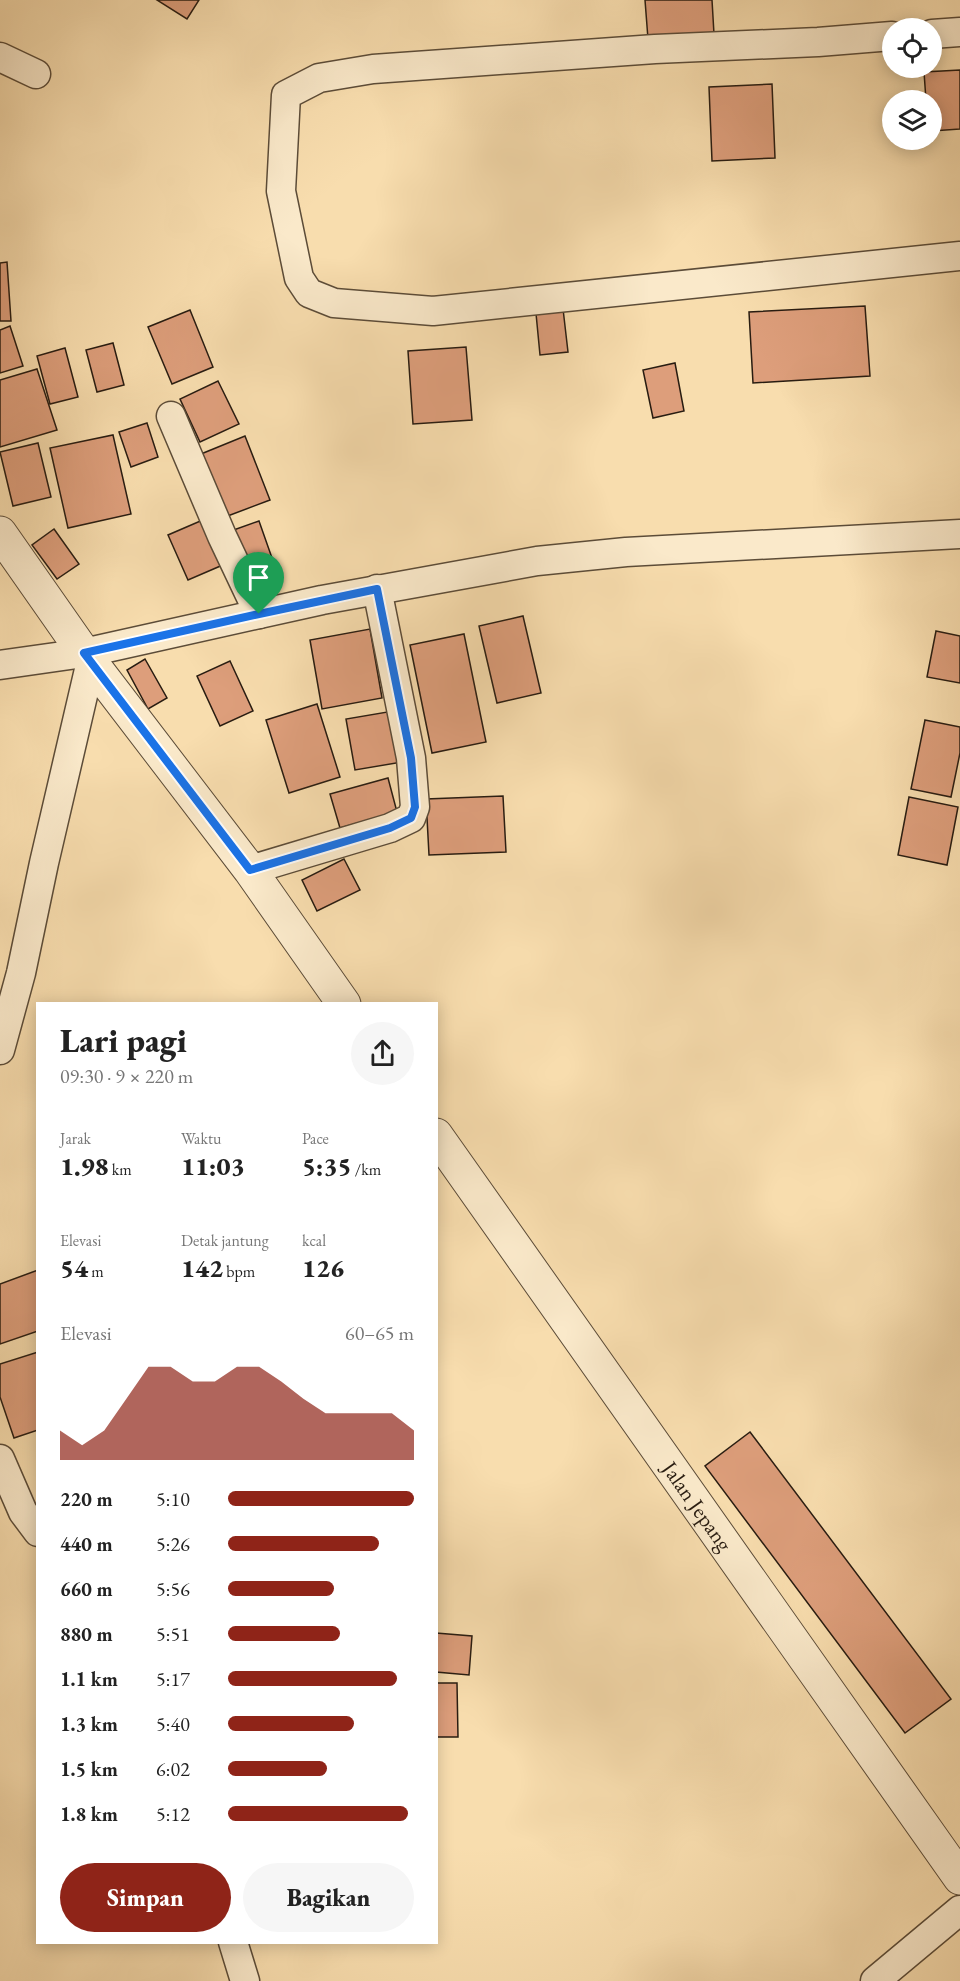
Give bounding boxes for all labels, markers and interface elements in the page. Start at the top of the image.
map controls [882,18,942,150]
button: locate [882,18,942,78]
button: layers [882,90,942,150]
pin [233,552,284,614]
icon: arrive [242,561,275,594]
text: Lari pagi [60,1019,187,1062]
button: share [351,1022,414,1085]
text: 09:30 · 9 × 220 m [60,1063,193,1089]
text: Jarak [60,1128,91,1149]
text: Waktu [181,1128,221,1149]
text: Pace [302,1128,329,1149]
text: 1.98 [60,1149,109,1183]
text: 11:03 [181,1149,245,1183]
text: 5:35 [302,1149,352,1183]
text: km [109,1159,132,1180]
text: /km [352,1159,381,1180]
text: Elevasi [60,1230,101,1251]
text: Detak jantung [181,1230,269,1251]
text: kcal [302,1230,326,1251]
text: 54 [60,1251,88,1285]
text: 142 [181,1251,223,1285]
text: 126 [302,1251,344,1285]
text: m [88,1261,104,1282]
text: bpm [223,1261,255,1282]
text: Elevasi [60,1320,112,1346]
text: 60–65 m [345,1320,414,1346]
street label: Jalan Jepang [654,1454,739,1557]
text: 220 m [60,1486,113,1512]
text: 5:10 [156,1486,190,1512]
text: 440 m [60,1531,113,1557]
text: 5:26 [156,1531,190,1557]
text: 660 m [60,1576,113,1602]
text: 5:56 [156,1576,190,1602]
text: 880 m [60,1621,113,1647]
text: 5:51 [156,1621,190,1647]
text: 1.1 km [60,1666,118,1692]
text: 5:17 [156,1666,190,1692]
text: 1.3 km [60,1711,118,1737]
text: 5:40 [156,1711,190,1737]
text: 1.5 km [60,1756,118,1782]
text: 6:02 [156,1756,190,1782]
text: 1.8 km [60,1801,118,1827]
text: 5:12 [156,1801,190,1827]
button: Simpan [60,1863,231,1932]
button: Bagikan [243,1863,414,1932]

